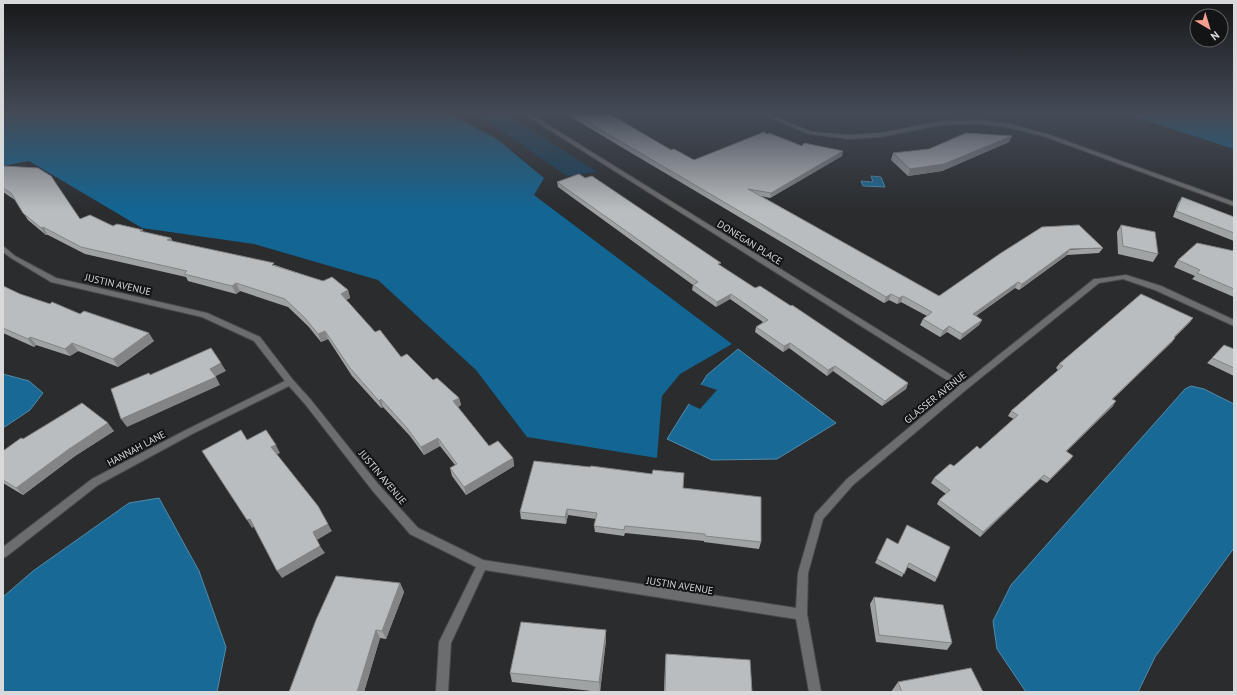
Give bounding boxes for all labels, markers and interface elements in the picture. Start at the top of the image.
north arrow [1189,8,1229,48]
text: N [1208,28,1222,44]
street label: DONEGAN PLACE [715,217,785,268]
street label: JUSTIN AVENUE [83,270,152,298]
street label: GLASSER AVENUE [901,368,969,427]
street label: HANNAH LANE [105,428,168,469]
street label: JUSTIN AVENUE [355,447,409,507]
street label: JUSTIN AVENUE [645,574,714,597]

